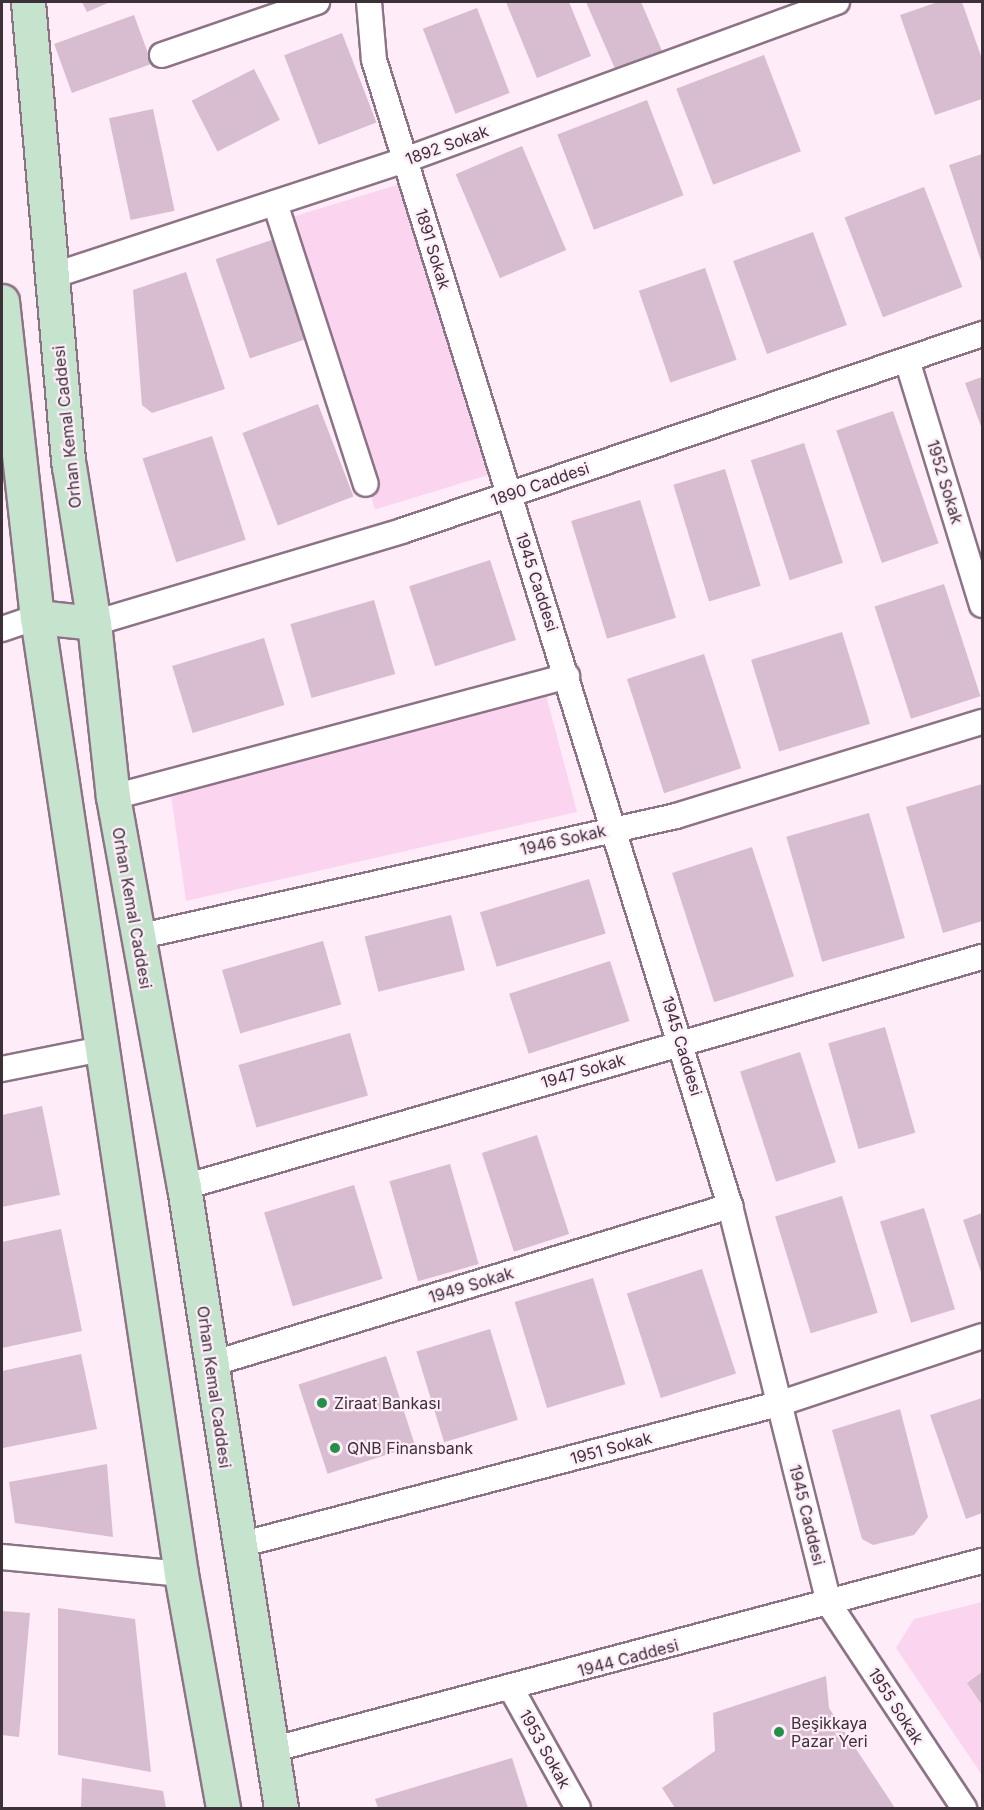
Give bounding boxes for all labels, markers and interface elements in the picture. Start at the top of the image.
street label: 1892 Sokak [403,121,491,169]
street label: 1891 Sokak [412,206,454,292]
street label: Orhan Kemal Caddesi [49,345,85,509]
street label: 1952 Sokak [923,438,967,526]
street label: 1890 Caddesi [488,458,592,510]
street label: 1945 Caddesi [512,530,562,634]
street label: 1946 Sokak [518,821,608,859]
street label: Orhan Kemal Caddesi [108,826,156,990]
street label: 1945 Caddesi [658,994,706,1098]
street label: 1947 Sokak [539,1050,627,1092]
street label: 1949 Sokak [426,1263,516,1307]
street label: Orhan Kemal Caddesi [193,1305,235,1469]
place label: Ziraat Bankası [334,1393,441,1413]
marker: Ziraat Bankası [315,1396,329,1410]
street label: 1951 Sokak [568,1428,654,1468]
place label: QNB Finansbank [347,1438,473,1458]
marker: QNB Finansbank [328,1441,342,1455]
street label: 1945 Caddesi [785,1463,829,1567]
street label: 1944 Caddesi [576,1635,680,1681]
street label: 1955 Sokak [864,1664,928,1748]
street label: 1953 Sokak [516,1706,574,1792]
place label: Beşikkaya Pazar Yeri [791,1713,868,1751]
marker: Beşikkaya Pazar Yeri [772,1725,786,1739]

